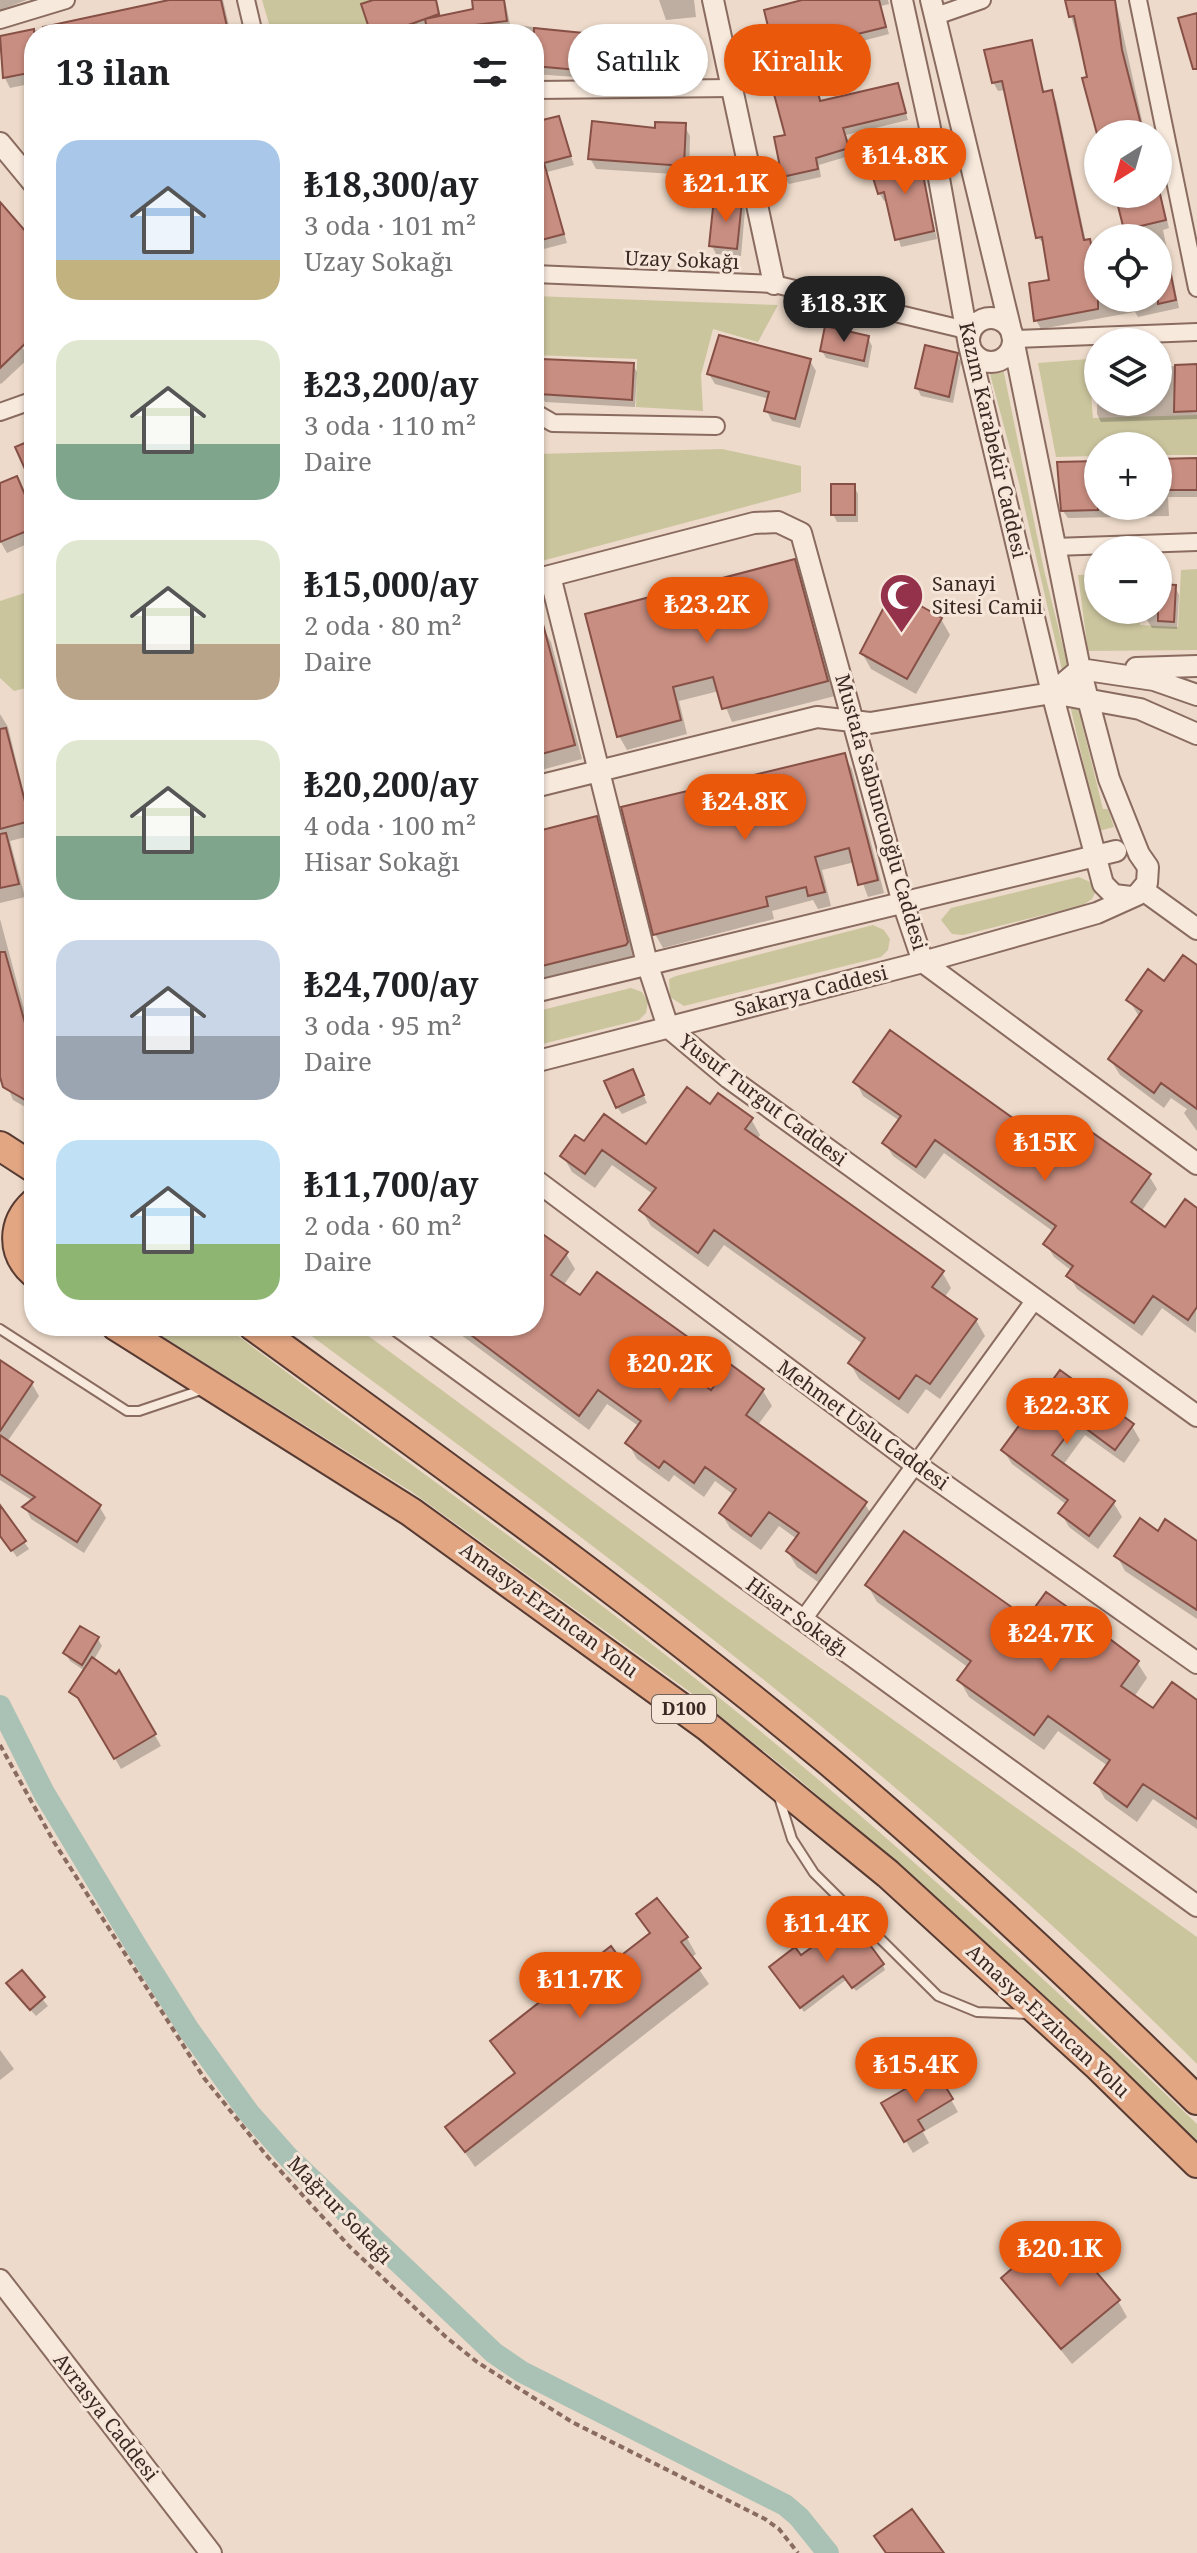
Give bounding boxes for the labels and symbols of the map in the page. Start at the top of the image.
north arrow [1084,120,1172,208]
pin: ₺14.8K [840,128,970,196]
pin: ₺21.1K [661,156,791,224]
street label: Uzay Sokağı [624,244,740,275]
pin: ₺18.3K [779,276,909,344]
street label: Kazım Karabekir Caddesi [953,319,1034,561]
place label: Sanayi Sitesi Camii [932,570,1043,620]
mosque icon: Sanayi Sitesi Camii [877,572,925,635]
pin: ₺23.2K [642,577,772,645]
street label: Mustafa Sabuncuoğlu Caddesi [829,671,934,954]
pin: ₺24.8K [680,774,810,842]
street label: Sakarya Caddesi [732,958,891,1023]
street label: Yusuf Turgut Caddesi [673,1027,853,1172]
pin: ₺15K [998,1115,1092,1183]
pin: ₺20.2K [605,1336,735,1404]
street label: Mehmet Uslu Caddesi [772,1353,955,1496]
pin: ₺22.3K [1002,1378,1132,1446]
street label: Amasya-Erzincan Yolu [455,1536,644,1684]
street label: Hisar Sokağı [741,1570,854,1663]
pin: ₺24.7K [986,1606,1116,1674]
road number: D100 [652,1695,716,1723]
pin: ₺11.4K [762,1896,892,1964]
street label: Amasya-Erzincan Yolu [961,1938,1136,2104]
pin: ₺11.7K [515,1952,645,2020]
pin: ₺15.4K [851,2037,981,2105]
street label: Mağrur Sokağı [282,2150,399,2270]
pin: ₺20.1K [995,2221,1125,2289]
street label: Avrasya Caddesi [48,2347,165,2487]

